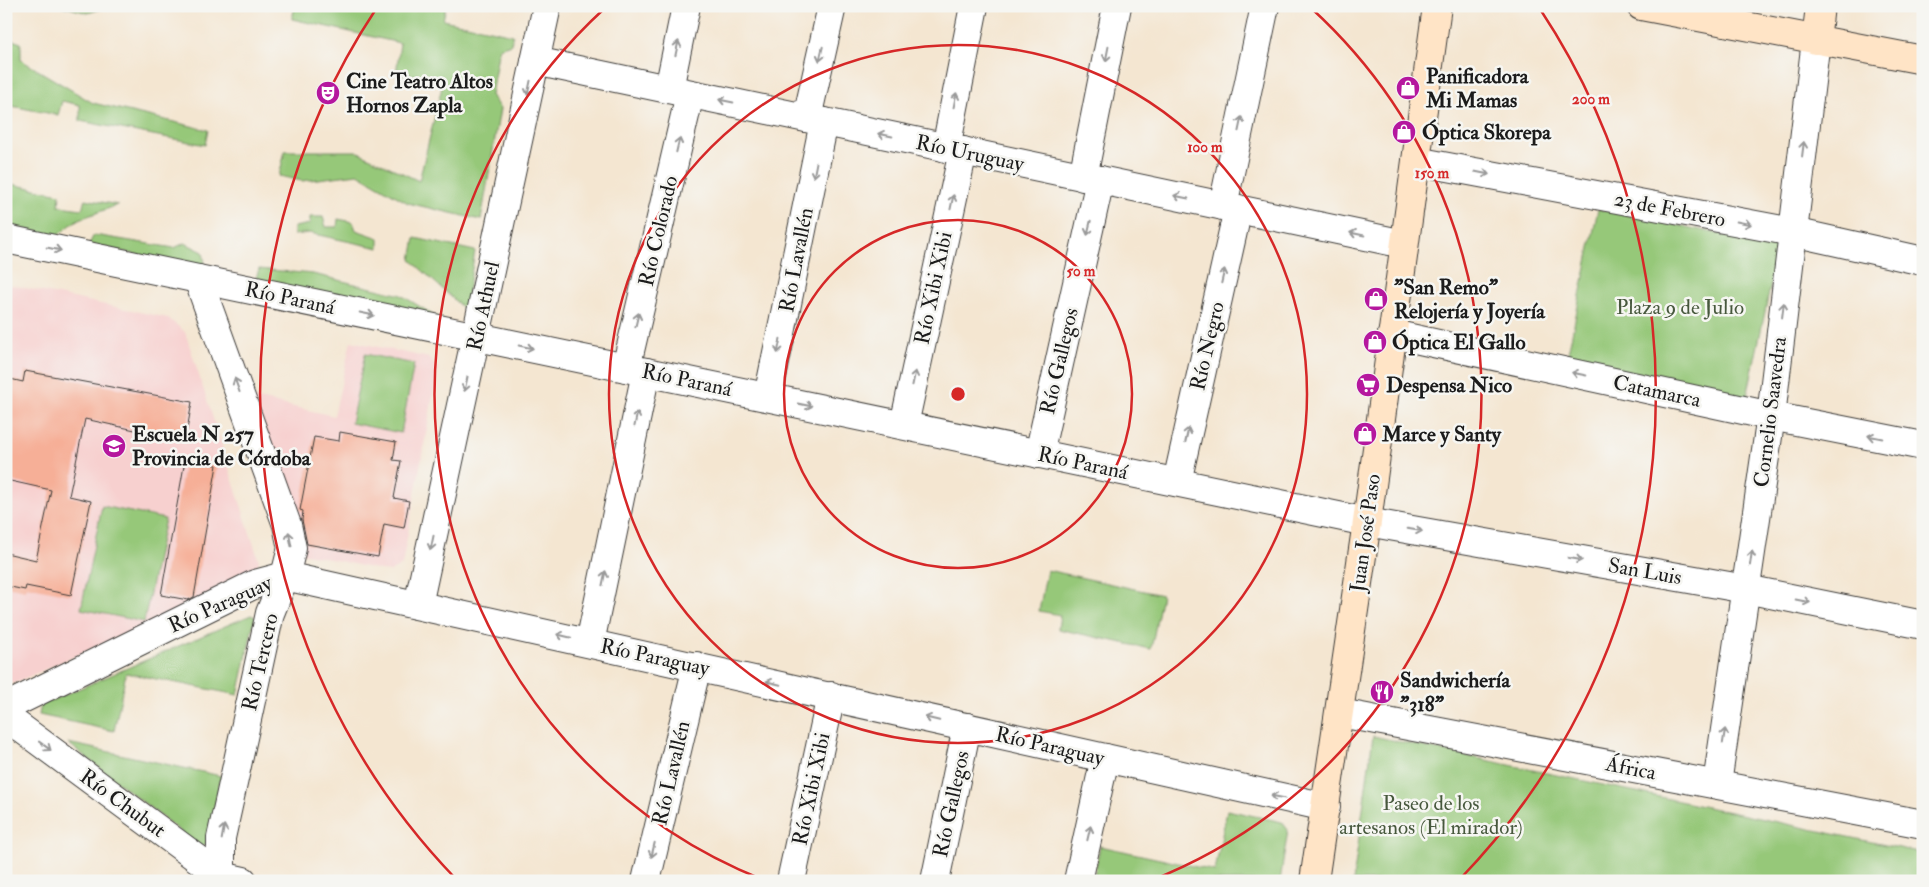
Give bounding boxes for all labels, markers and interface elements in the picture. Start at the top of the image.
one-way arrow [673,40,683,56]
one-way arrow [816,45,825,61]
one-way arrow [1102,46,1112,62]
place label: Panificadora Mi Mamas [1425,63,1530,114]
place label: Cine Teatro Altos Hornos Zapla [346,68,493,119]
shop icon: Panificadora Mi Mamas [1395,75,1421,101]
theatre icon: Cine Teatro Altos Hornos Zapla [315,80,341,106]
one-way arrow [524,80,533,96]
text: 200 m [1572,90,1610,109]
one-way arrow [951,92,961,108]
one-way arrow [718,96,734,106]
one-way arrow [1236,117,1245,133]
shop icon: Óptica Skorepa [1391,119,1417,145]
place label: Óptica Skorepa [1422,119,1552,146]
street label: Río Uruguay [913,129,1027,178]
one-way arrow [877,130,893,139]
one-way arrow [674,138,683,154]
text: 100 m [1187,138,1223,157]
one-way arrow [1798,141,1808,157]
one-way arrow [809,162,819,178]
text: 150 m [1415,164,1449,183]
one-way arrow [1473,169,1489,179]
street label: Río Colorado [633,173,684,289]
street label: 23 de Febrero [1612,185,1728,233]
one-way arrow [1173,192,1189,201]
one-way arrow [948,194,957,210]
street label: Río Lavallén [773,205,820,315]
one-way arrow [1084,219,1093,235]
one-way arrow [1736,219,1752,228]
street label: Río Xibi Xibi [908,229,959,347]
one-way arrow [1349,229,1365,238]
one-way arrow [46,245,62,254]
street label: Río Athuel [461,258,506,353]
text: 50 m [1067,262,1096,281]
one-way arrow [1219,269,1228,285]
place label: "San Remo" Relojería y Joyería [1394,274,1546,325]
street label: Río Paraná [242,276,338,321]
shop icon: "San Remo" Relojería y Joyería [1363,286,1389,312]
park label: Plaza 9 de Julio [1616,294,1744,321]
street label: Río Negro [1184,299,1231,393]
one-way arrow [1778,302,1788,318]
street label: Río Gallegos [1034,305,1085,417]
one-way arrow [359,310,375,319]
one-way arrow [633,313,642,329]
shop icon: Óptica El Gallo [1362,329,1388,355]
place label: Óptica El Gallo [1392,329,1526,356]
street label: Cornelio Saavedra [1748,335,1793,489]
one-way arrow [773,338,783,354]
one-way arrow [518,343,534,352]
street label: Río Paraná [639,358,735,403]
one-way arrow [1571,369,1587,378]
street label: Catamarca [1610,369,1704,414]
one-way arrow [910,370,919,386]
supermarket icon: Despensa Nico [1355,372,1381,398]
place label: Despensa Nico [1386,372,1512,399]
one-way arrow [461,376,470,392]
one-way arrow [232,378,241,394]
centre of rings [949,385,967,403]
one-way arrow [797,401,813,410]
one-way arrow [632,411,641,427]
place label: Escuela N 257 Provincia de Córdoba [132,421,312,472]
shop icon: Marce y Santy [1352,421,1378,447]
place label: Marce y Santy [1381,421,1502,448]
one-way arrow [1183,427,1192,443]
one-way arrow [1867,431,1883,441]
school or university icon: Escuela N 257 Provincia de Córdoba [101,433,127,459]
street label: Río Paraná [1035,441,1131,486]
street label: Juan José Paso [1344,472,1387,595]
one-way arrow [1406,526,1422,536]
one-way arrow [285,531,294,547]
one-way arrow [427,534,436,550]
one-way arrow [1746,550,1756,566]
street label: San Luis [1606,552,1684,591]
one-way arrow [1566,554,1582,564]
street label: Río Paraguay [164,569,277,639]
one-way arrow [599,570,609,586]
one-way arrow [1795,596,1811,606]
street label: Río Tercero [236,611,285,714]
one-way arrow [556,631,572,640]
street label: Río Paraguay [598,633,713,682]
place label: Sandwichería "318" [1400,667,1511,718]
one-way arrow [766,678,782,687]
restaurant icon: Sandwichería "318" [1369,679,1395,705]
one-way arrow [924,714,940,723]
street label: Río Lavallén [646,718,697,828]
street label: Río Paraguay [993,721,1108,772]
one-way arrow [1719,728,1729,744]
street label: Río Xibi Xibi [786,730,837,848]
one-way arrow [38,741,51,752]
street label: Río Gallegos [927,748,976,860]
street label: África [1603,750,1659,787]
street label: Río Chubut [74,763,171,844]
park label: Paseo de los artesanos (El mirador) [1339,790,1523,841]
one-way arrow [1271,792,1287,801]
one-way arrow [219,825,228,841]
one-way arrow [1084,826,1094,842]
one-way arrow [648,841,657,857]

